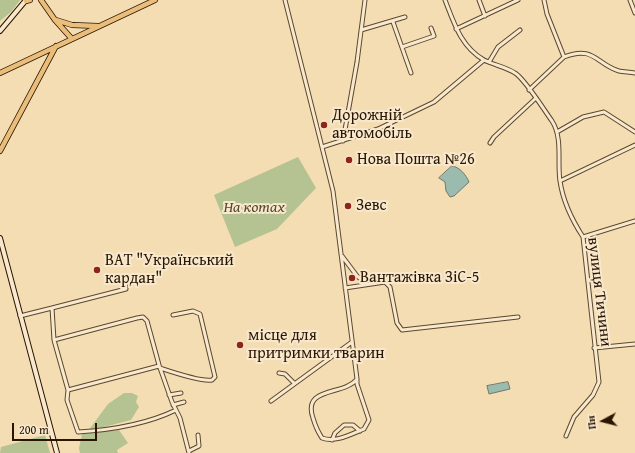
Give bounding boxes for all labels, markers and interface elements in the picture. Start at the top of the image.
place label: Дорожній автомобіль [332,106,412,144]
marker: Дорожній автомобіль [319,120,329,130]
place label: Нова Пошта №26 [357,150,475,170]
marker: Нова Пошта №26 [344,155,354,165]
place label: Зевс [356,196,387,216]
park label: На котах [223,198,285,218]
marker: Зевс [343,201,353,211]
street label: вулиця Тичини [583,236,615,348]
place label: ВАТ "Український кардан" [105,251,234,289]
marker: ВАТ "Український кардан" [92,265,102,275]
place label: Вантажівка ЗіС-5 [360,268,480,288]
marker: Вантажівка ЗіС-5 [347,273,357,283]
place label: місце для притримки тварин [248,326,384,364]
marker: місце для притримки тварин [235,340,245,350]
north arrow [583,401,623,441]
text: Пн [582,414,600,430]
scale bar [14,415,99,441]
text: 200 m [19,421,49,438]

